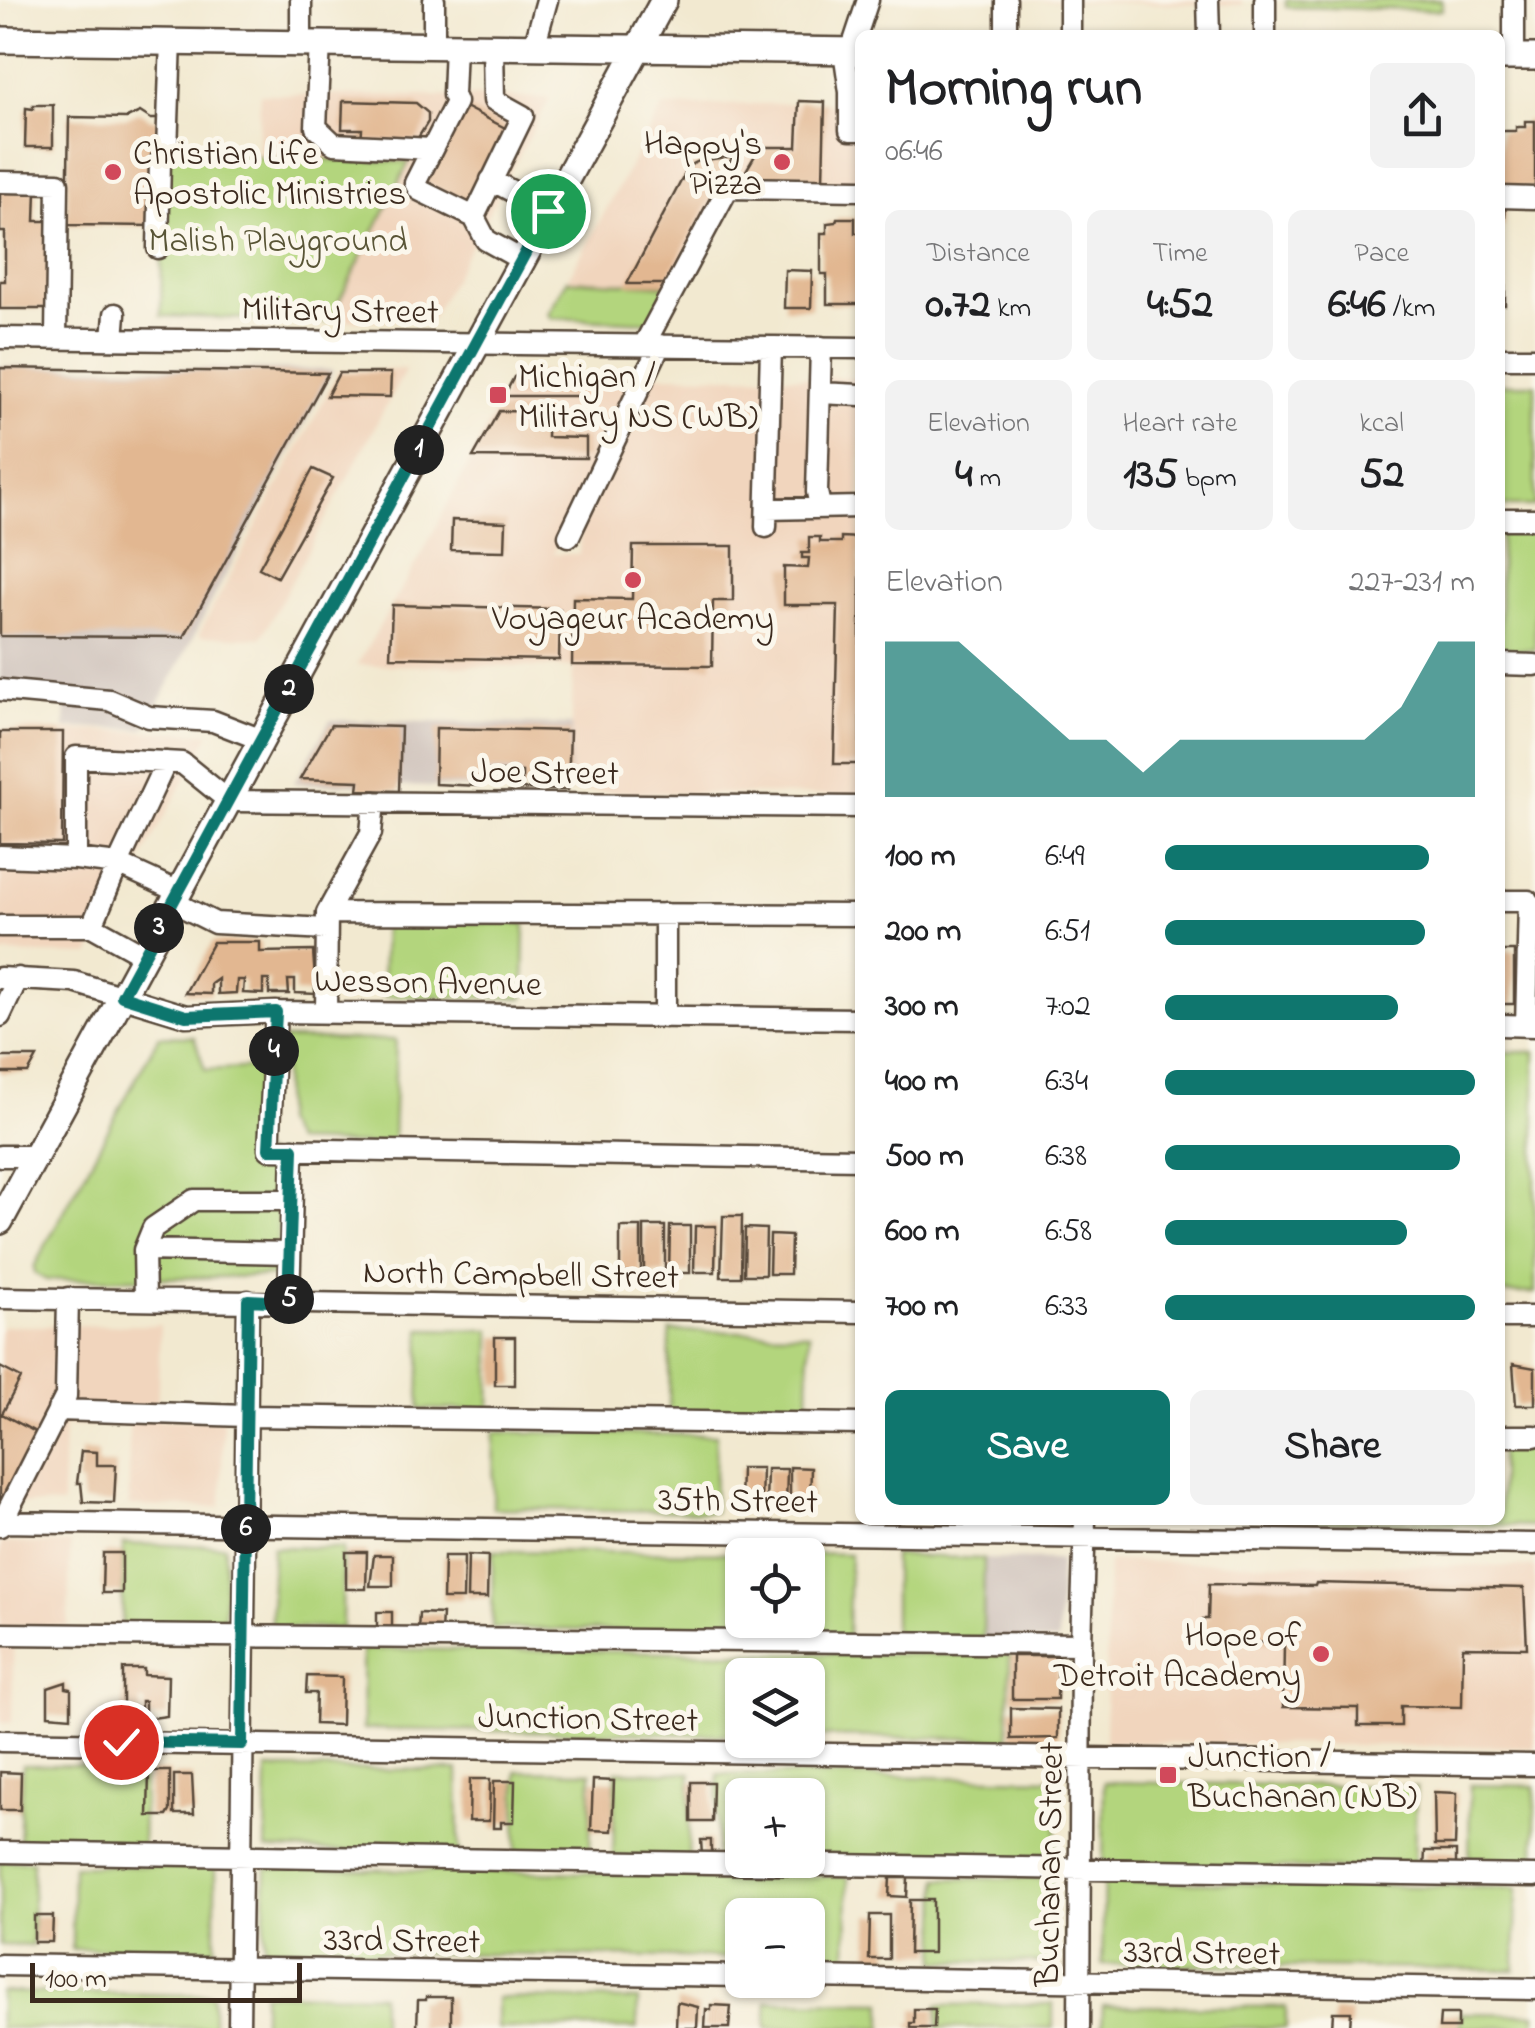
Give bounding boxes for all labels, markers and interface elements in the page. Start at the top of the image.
text: Morning run [885,51,1142,131]
button: share [1370,63,1475,168]
place label: Happy's Pizza [644,120,762,211]
text: 06:46 [885,129,943,176]
place label: Christian Life Apostolic Ministries [133,130,406,221]
marker: Happy's Pizza [771,151,793,173]
marker: Christian Life Apostolic Ministries [102,161,124,183]
pin [506,169,591,254]
icon: arrive [521,184,576,239]
park label: Malish Playground [148,217,408,268]
text: Distance [927,234,1030,275]
text: Time [1152,234,1208,275]
text: Pace [1354,234,1409,275]
text: 0.72 [925,275,990,336]
text: 4:52 [1147,275,1213,336]
text: 6:46 [1328,275,1386,336]
street label: Military Street [241,285,439,340]
text: km [990,289,1031,330]
text: /km [1386,289,1435,330]
place label: Michigan / Military NS (WB) [518,353,758,444]
marker: Michigan / Military NS (WB) [487,384,509,406]
text: Elevation [927,404,1030,445]
text: Heart rate [1123,404,1237,445]
text: kcal [1359,404,1404,445]
pin: 1 [394,425,444,475]
text: 1 [415,429,423,470]
text: 4 [955,445,973,506]
text: 135 [1123,445,1178,506]
text: 52 [1359,445,1404,506]
text: m [973,459,1001,500]
text: bpm [1178,459,1237,500]
text: Elevation [885,560,1003,607]
text: 227–231 m [1349,560,1475,607]
marker: Voyageur Academy [622,569,644,591]
place label: Voyageur Academy [491,595,774,646]
pin: 2 [264,664,314,714]
text: 2 [282,668,296,709]
street label: Joe Street [471,748,620,801]
text: 100 m [885,834,956,881]
text: 6:49 [1045,834,1085,881]
pin: 3 [134,903,184,953]
text: 3 [153,907,165,948]
text: 200 m [885,909,961,956]
text: 6:51 [1045,909,1090,956]
street label: Wesson Avenue [314,957,542,1012]
text: 300 m [885,984,959,1031]
text: 7:02 [1045,984,1091,1031]
pin: 4 [249,1026,299,1076]
text: 4 [268,1030,280,1071]
text: 400 m [885,1059,959,1106]
text: 6:34 [1045,1059,1088,1106]
text: 500 m [885,1134,964,1181]
text: 6:38 [1045,1134,1087,1181]
text: 600 m [885,1209,960,1256]
text: 6:58 [1045,1209,1092,1256]
street label: North Campbell Street [363,1248,680,1305]
pin: 5 [264,1274,314,1324]
text: 5 [281,1278,297,1319]
text: 700 m [885,1284,959,1331]
text: 6:33 [1045,1284,1088,1331]
button: Save [885,1390,1170,1505]
button: Share [1190,1390,1475,1505]
street label: 35th Street [658,1476,819,1529]
pin: 6 [221,1504,271,1554]
text: 6 [240,1508,252,1549]
map controls [725,1538,825,1998]
button: locate [725,1538,825,1638]
place label: Hope of Detroit Academy [1053,1612,1302,1703]
marker: Hope of Detroit Academy [1310,1643,1332,1665]
button: layers [725,1658,825,1758]
street label: Junction Street [477,1693,699,1748]
pin [79,1700,164,1785]
icon: check [94,1715,149,1770]
place label: Junction / Buchanan (NB) [1187,1733,1417,1824]
street label: Buchanan Street [1024,1741,1079,1988]
marker: Junction / Buchanan (NB) [1157,1764,1179,1786]
button: + [725,1778,825,1878]
button: − [725,1898,825,1998]
street label: 33rd Street [323,1916,481,1969]
street label: 33rd Street [1123,1928,1281,1981]
scale bar [30,1958,302,2002]
text: 100 m [45,1960,107,2001]

